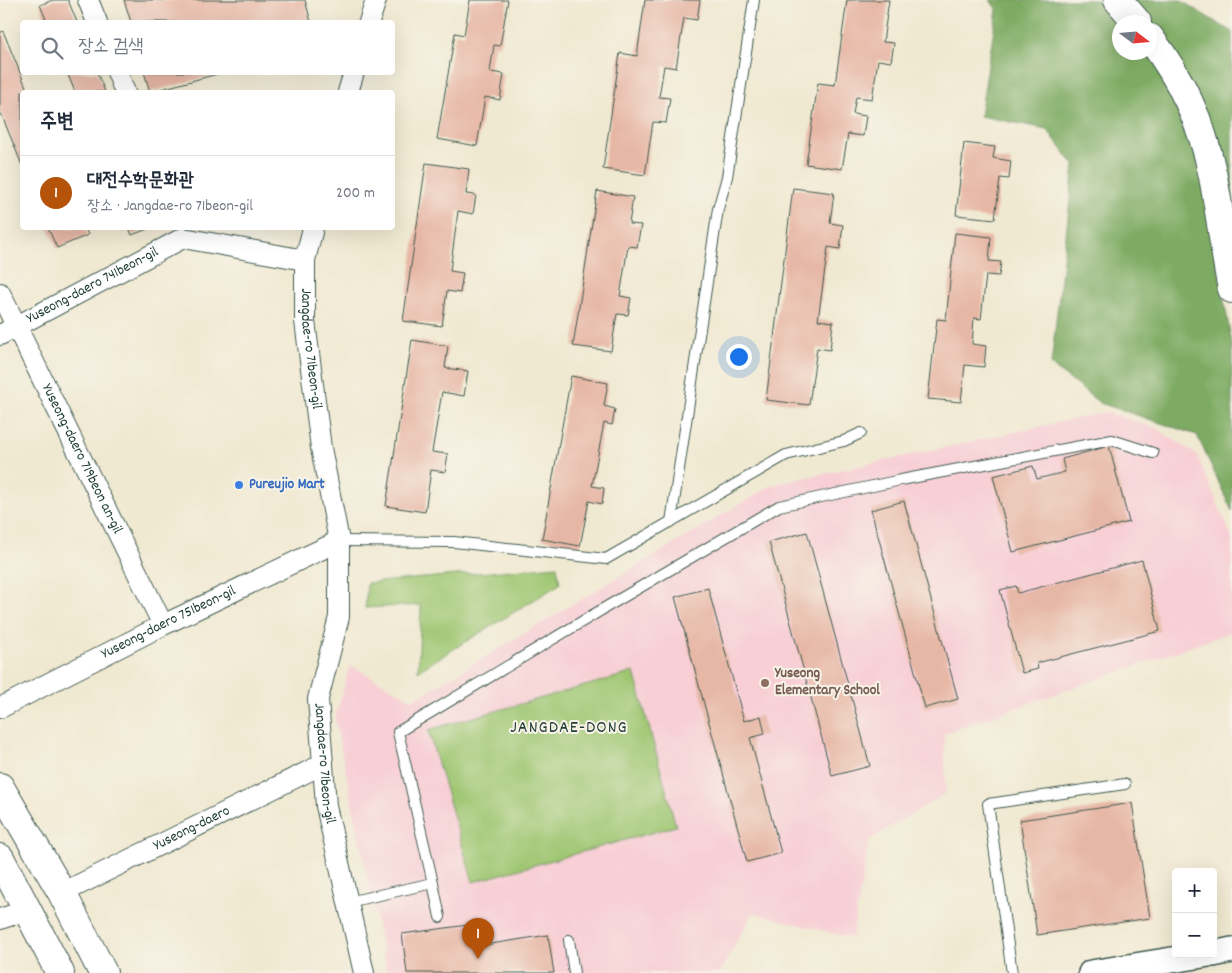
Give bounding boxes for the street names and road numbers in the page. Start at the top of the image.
street label: Yuseong-daero 741beon-gil [23,242,163,330]
street label: Jangdae-ro 71beon-gil [294,288,327,411]
street label: Yuseong-daero 719beon an-gil [35,380,128,538]
street label: Yuseong-daero 751beon-gil [98,581,240,665]
street label: Jangdae-ro 71beon-gil [307,702,341,826]
street label: Yuseong-daero [150,800,234,857]

